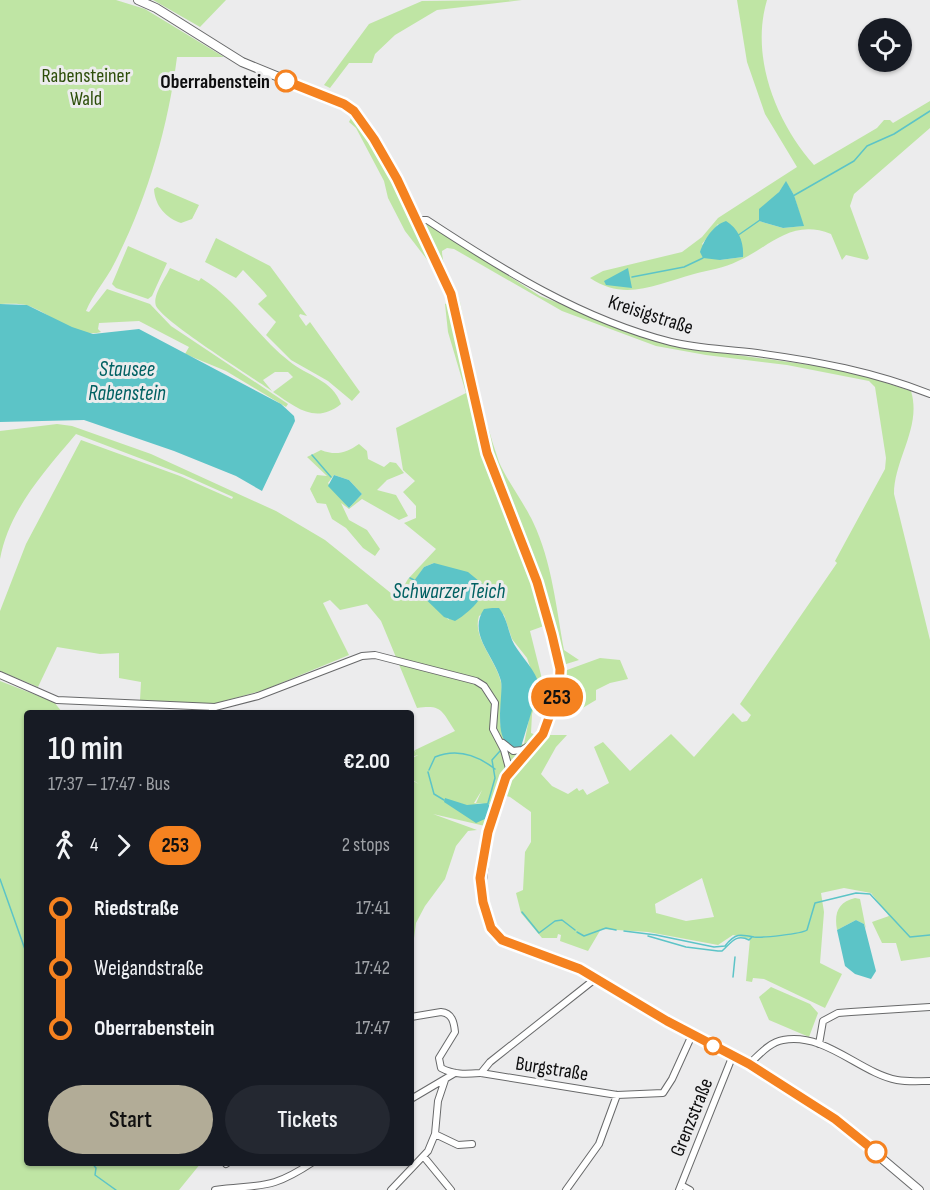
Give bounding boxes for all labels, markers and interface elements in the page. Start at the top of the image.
map controls [858,18,912,72]
button: locate [858,18,912,72]
park label: Rabensteiner Wald [42,64,131,111]
place label: Oberrabenstein [160,70,270,94]
marker: Oberrabenstein [275,70,297,92]
street label: Kreisigstraße [605,290,696,340]
water label: Stausee Rabenstein [88,357,166,406]
water label: Schwarzer Teich [393,579,505,604]
line badge: 253 [522,678,592,716]
text: 253 [543,685,571,710]
text: 10 min [48,729,123,769]
text: €2.00 [343,748,390,775]
text: 17:37 – 17:47 · Bus [48,772,170,796]
icon: walk [48,829,81,862]
icon: forward [107,829,140,862]
text: 4 [90,833,98,857]
text: 253 [161,833,189,858]
text: 2 stops [342,833,390,857]
text: Riedstraße [94,895,179,922]
text: 17:41 [356,896,390,920]
text: Weigandstraße [94,955,204,982]
text: 17:42 [355,956,390,980]
text: Oberrabenstein [94,1015,215,1042]
text: 17:47 [355,1016,390,1040]
unlabelled marker [704,1037,722,1055]
street label: Burgstraße [514,1051,590,1087]
street label: Grenzstraße [665,1075,718,1160]
button: Start [48,1085,213,1154]
button: Tickets [225,1085,390,1154]
unlabelled marker [865,1141,887,1163]

